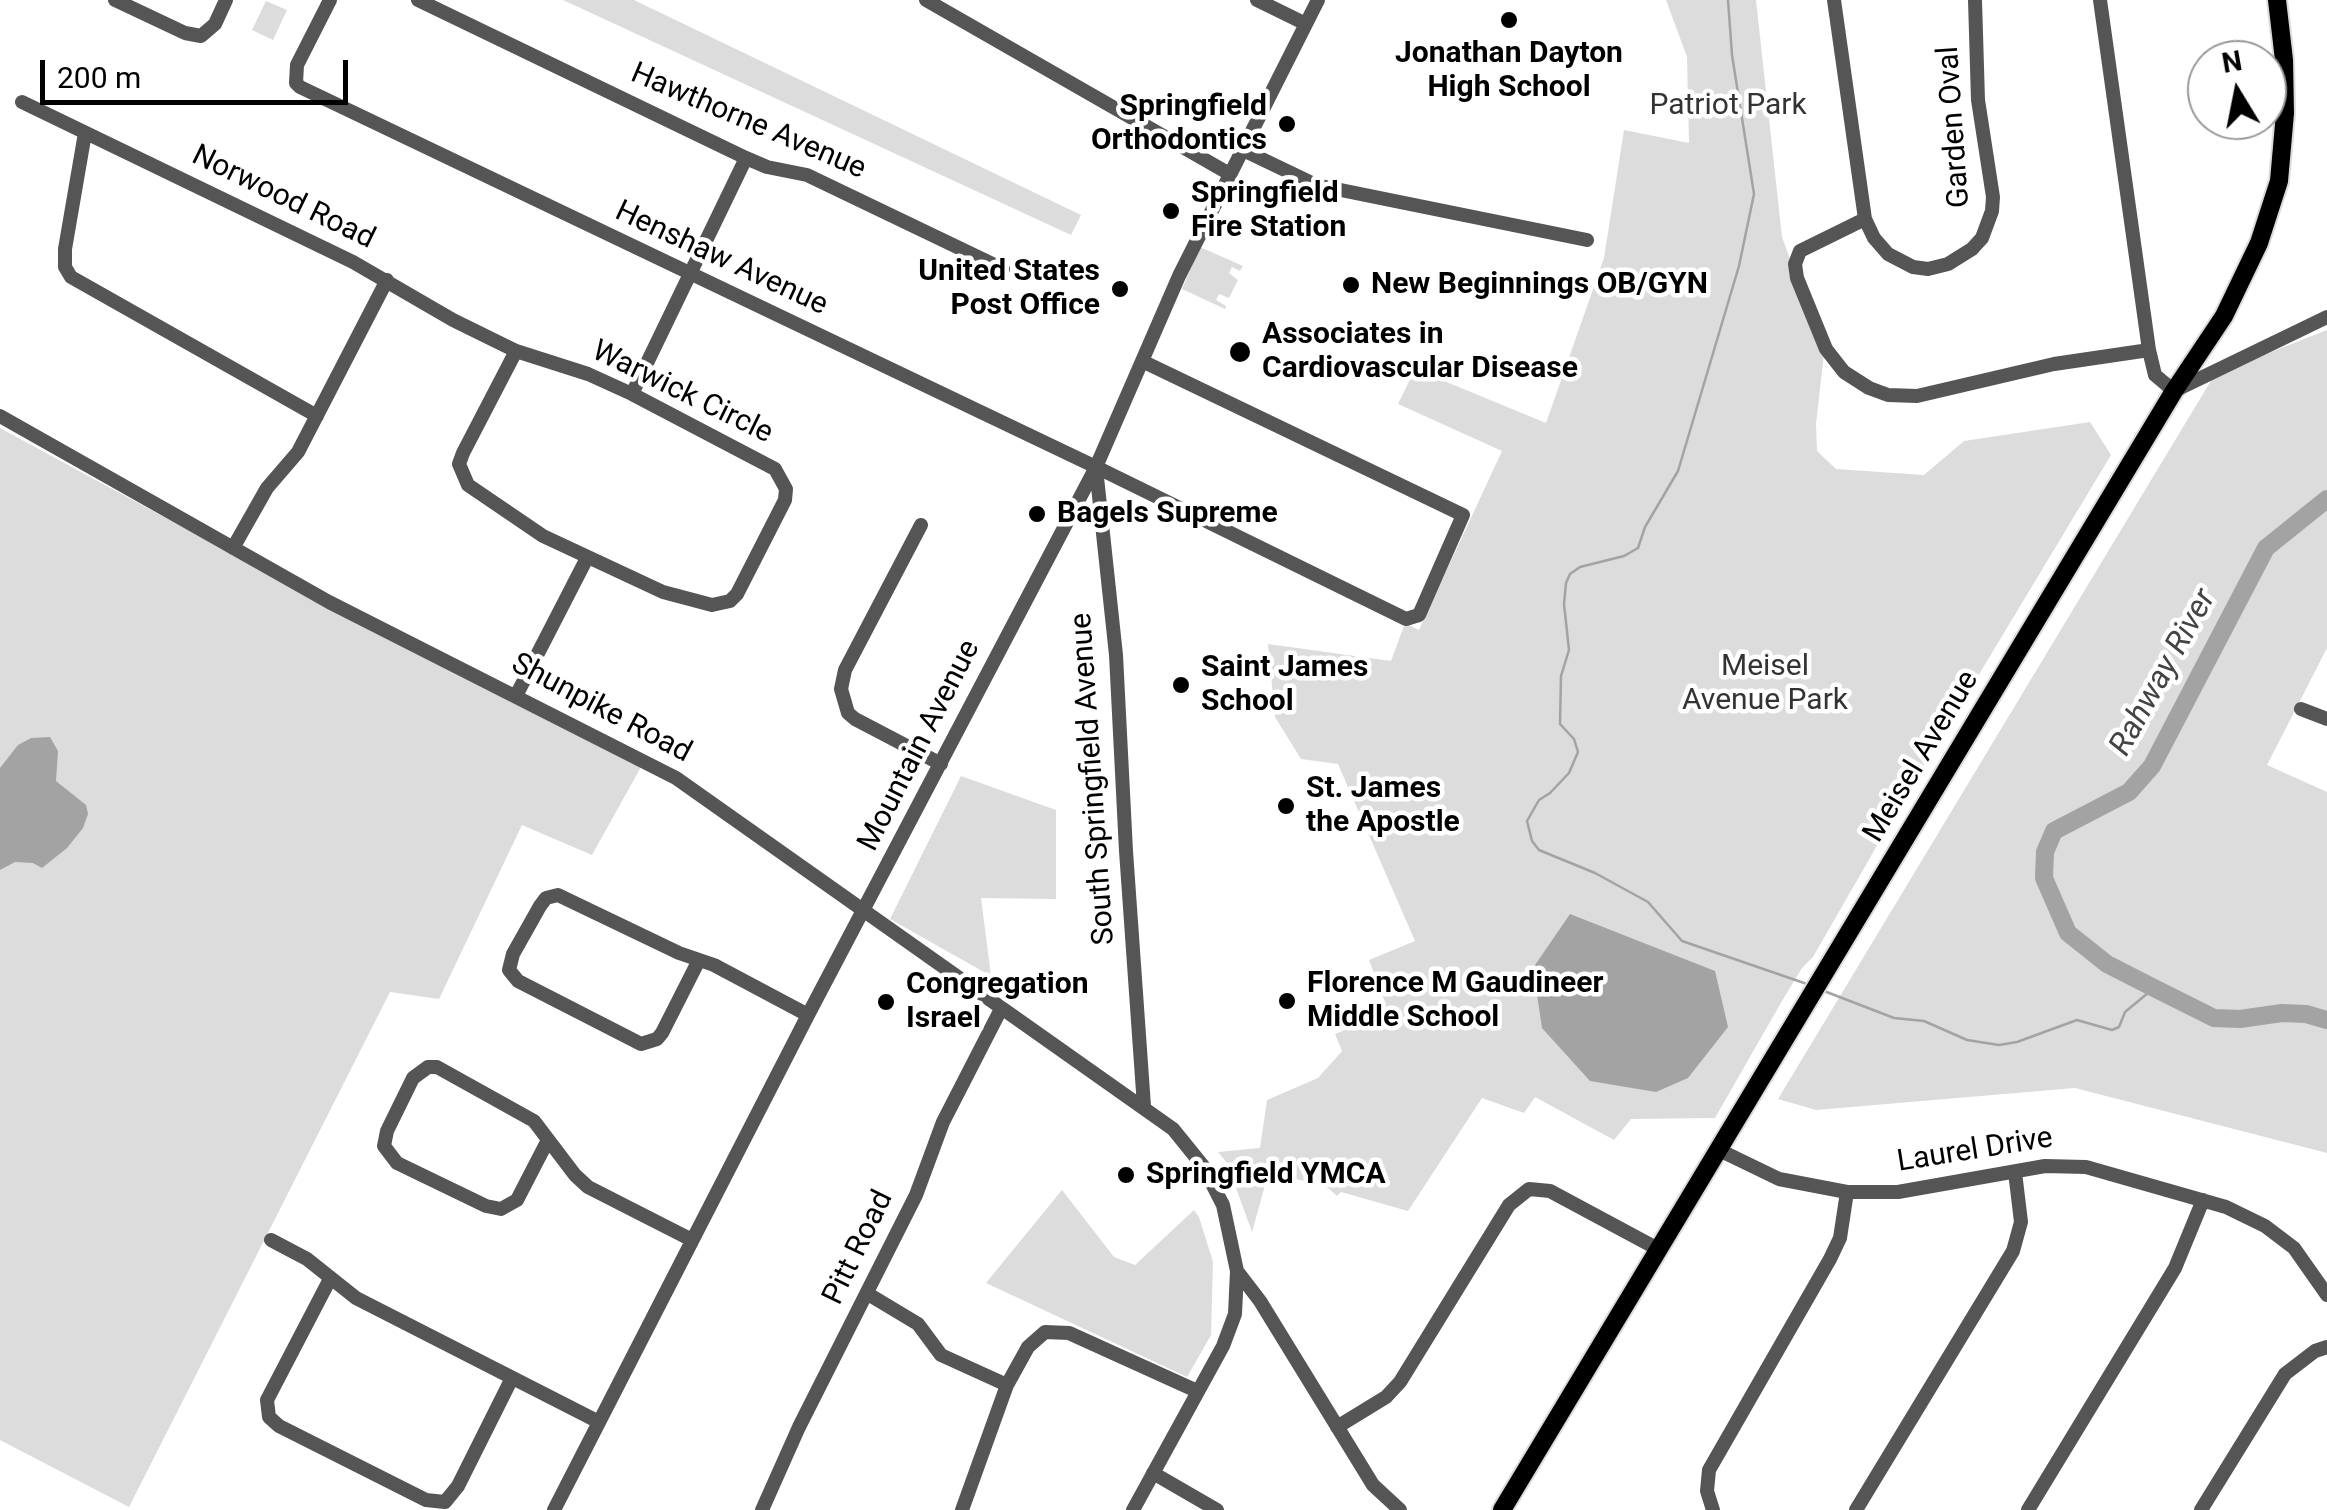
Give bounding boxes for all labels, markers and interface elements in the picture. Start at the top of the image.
marker: Jonathan Dayton High School [1498,9,1520,31]
place label: Jonathan Dayton High School [1395,36,1623,106]
scale bar [45,40,352,102]
north arrow [2187,40,2287,140]
text: N [2219,44,2245,80]
street label: Garden Oval [1931,45,1979,209]
street label: Hawthorne Avenue [625,56,871,188]
text: 200 m [57,60,141,95]
park label: Patriot Park [1649,88,1807,124]
place label: Springfield Orthodontics [1091,89,1267,160]
marker: Springfield Orthodontics [1276,113,1298,135]
street label: Norwood Road [186,138,380,258]
place label: Springfield Fire Station [1191,176,1346,246]
street label: Henshaw Avenue [609,194,833,324]
marker: Springfield Fire Station [1160,200,1182,222]
place label: United States Post Office [918,254,1100,324]
place label: New Beginnings OB/GYN [1371,267,1708,303]
marker: New Beginnings OB/GYN [1340,274,1362,296]
marker: United States Post Office [1109,278,1131,300]
place label: Associates in Cardiovascular Disease [1262,317,1578,388]
street label: Warwick Circle [586,334,778,452]
marker: Associates in Cardiovascular Disease [1227,339,1253,365]
place label: Bagels Supreme [1057,496,1278,532]
marker: Bagels Supreme [1026,503,1048,525]
water label: Rahway River [2103,583,2225,763]
street label: South Springfield Avenue [1064,612,1124,946]
street label: Mountain Avenue [851,634,989,858]
street label: Shunpike Road [505,646,697,772]
park label: Meisel Avenue Park [1682,649,1848,720]
place label: Saint James School [1201,650,1368,720]
street label: Meisel Avenue [1857,665,1987,849]
marker: Saint James School [1170,674,1192,696]
place label: St. James the Apostle [1306,771,1460,842]
marker: St. James the Apostle [1275,795,1297,817]
place label: Florence M Gaudineer Middle School [1307,966,1603,1036]
place label: Congregation Israel [906,967,1088,1038]
marker: Florence M Gaudineer Middle School [1276,990,1298,1012]
marker: Congregation Israel [875,991,897,1013]
street label: Laurel Drive [1895,1121,2055,1181]
place label: Springfield YMCA [1146,1157,1386,1193]
marker: Springfield YMCA [1115,1164,1137,1186]
street label: Pitt Road [816,1185,902,1311]

